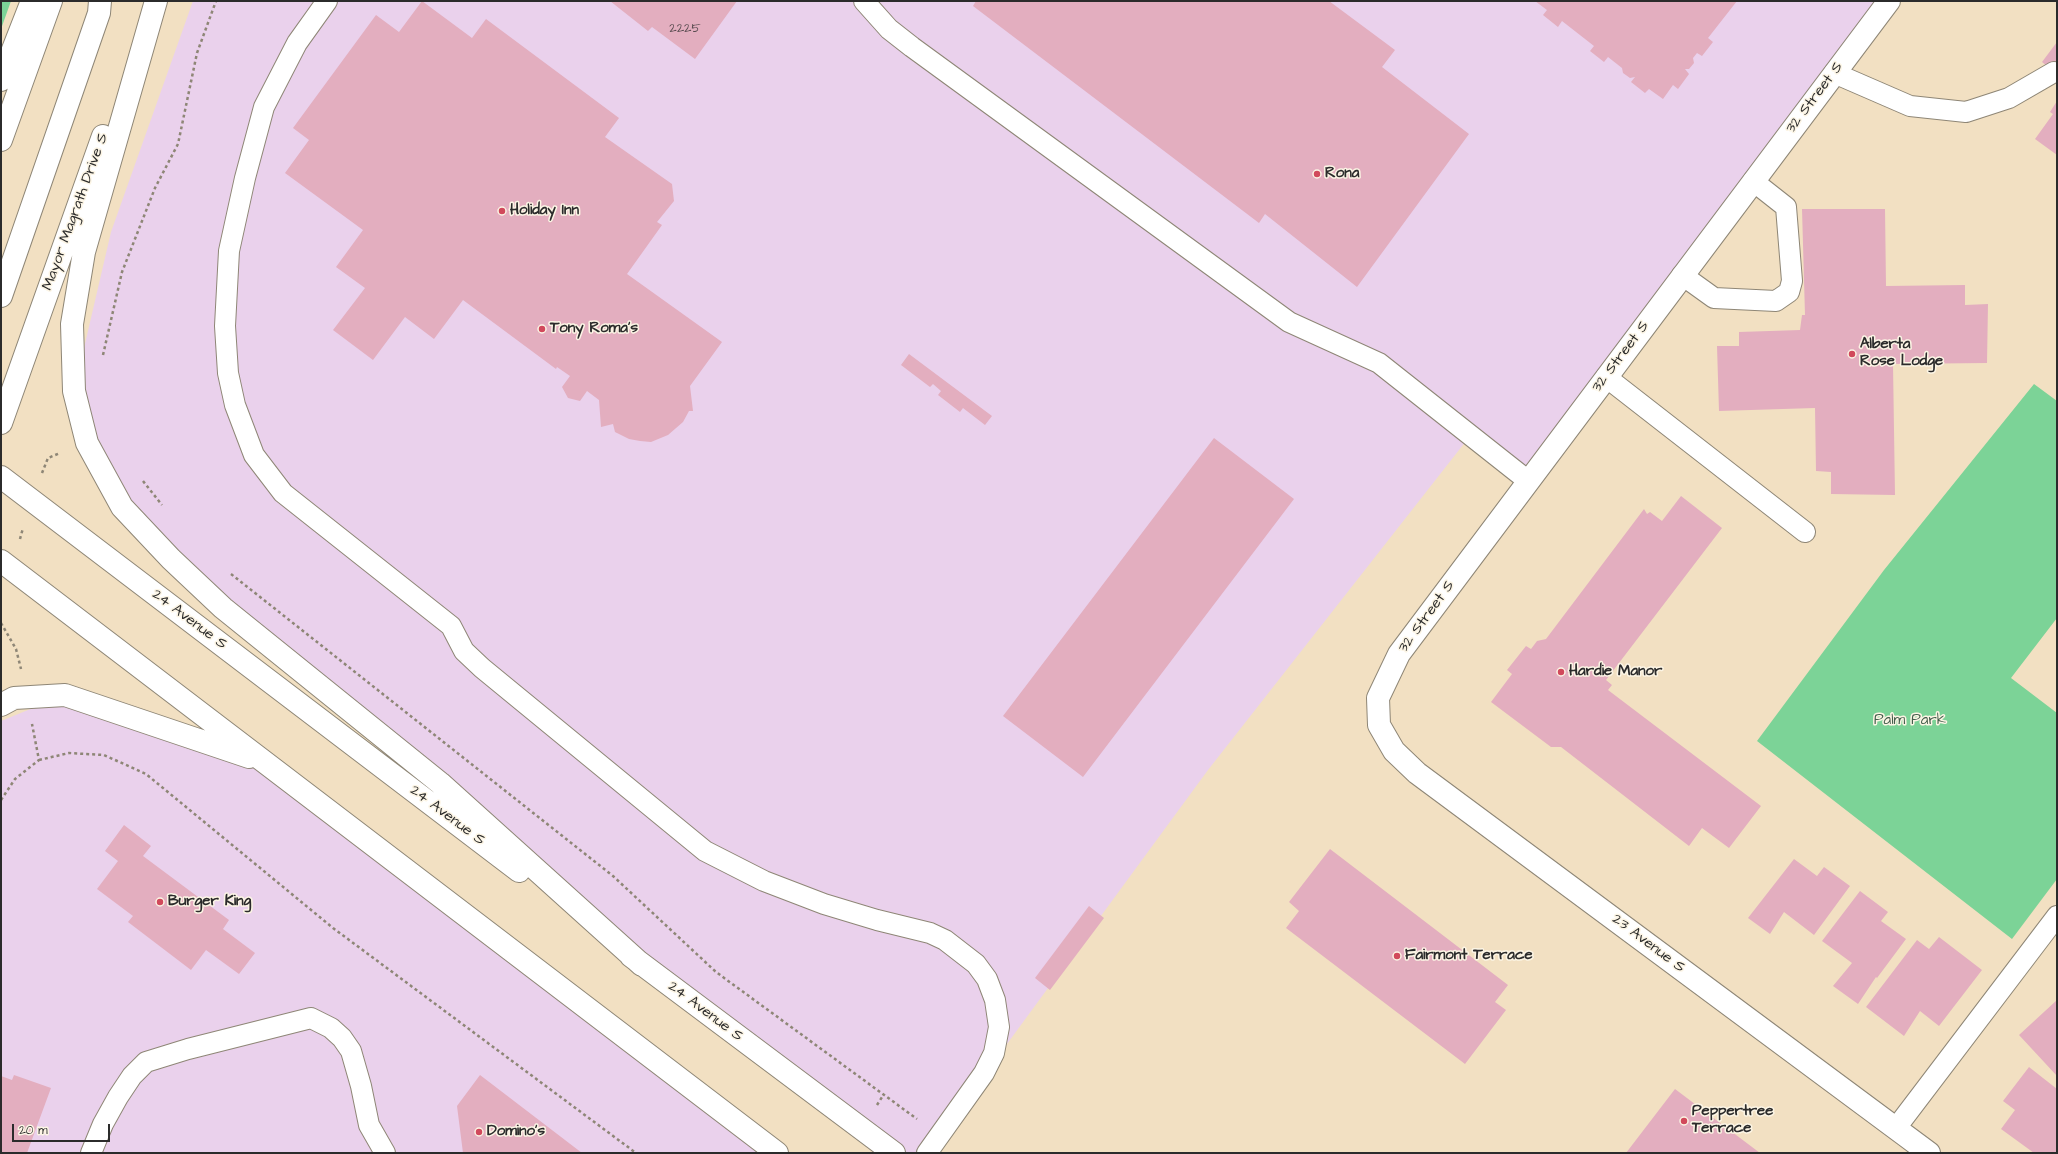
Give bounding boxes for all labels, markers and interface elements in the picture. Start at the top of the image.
house number: 2225 [669,21,701,37]
street label: 32 Street S [1782,59,1848,137]
street label: Mayor Magrath Drive S [39,131,113,293]
place label: Rona [1325,165,1359,183]
marker: Rona [1312,169,1322,179]
place label: Holiday Inn [510,202,579,220]
marker: Holiday Inn [497,206,507,216]
street label: 32 Street S [1588,318,1654,396]
place label: Tony Roma's [550,320,638,338]
marker: Tony Roma's [537,324,547,334]
place label: Alberta Rose Lodge [1860,336,1943,371]
marker: Alberta Rose Lodge [1847,349,1857,359]
street label: 32 Street S [1395,578,1459,656]
street label: 24 Avenue S [148,586,230,654]
place label: Hardie Manor [1569,663,1662,681]
marker: Hardie Manor [1556,667,1566,677]
park label: Palm Park [1874,712,1946,730]
street label: 24 Avenue S [406,782,488,850]
place label: Burger King [168,893,251,911]
marker: Burger King [155,897,165,907]
street label: 23 Avenue S [1608,911,1688,977]
place label: Fairmont Terrace [1405,947,1532,965]
marker: Fairmont Terrace [1392,951,1402,961]
street label: 24 Avenue S [664,978,746,1046]
place label: Peppertree Terrace [1692,1103,1773,1138]
scale bar [14,1116,112,1142]
marker: Peppertree Terrace [1679,1116,1689,1126]
text: 20 m [19,1122,48,1139]
place label: Domino's [487,1123,545,1141]
marker: Domino's [474,1127,484,1137]

